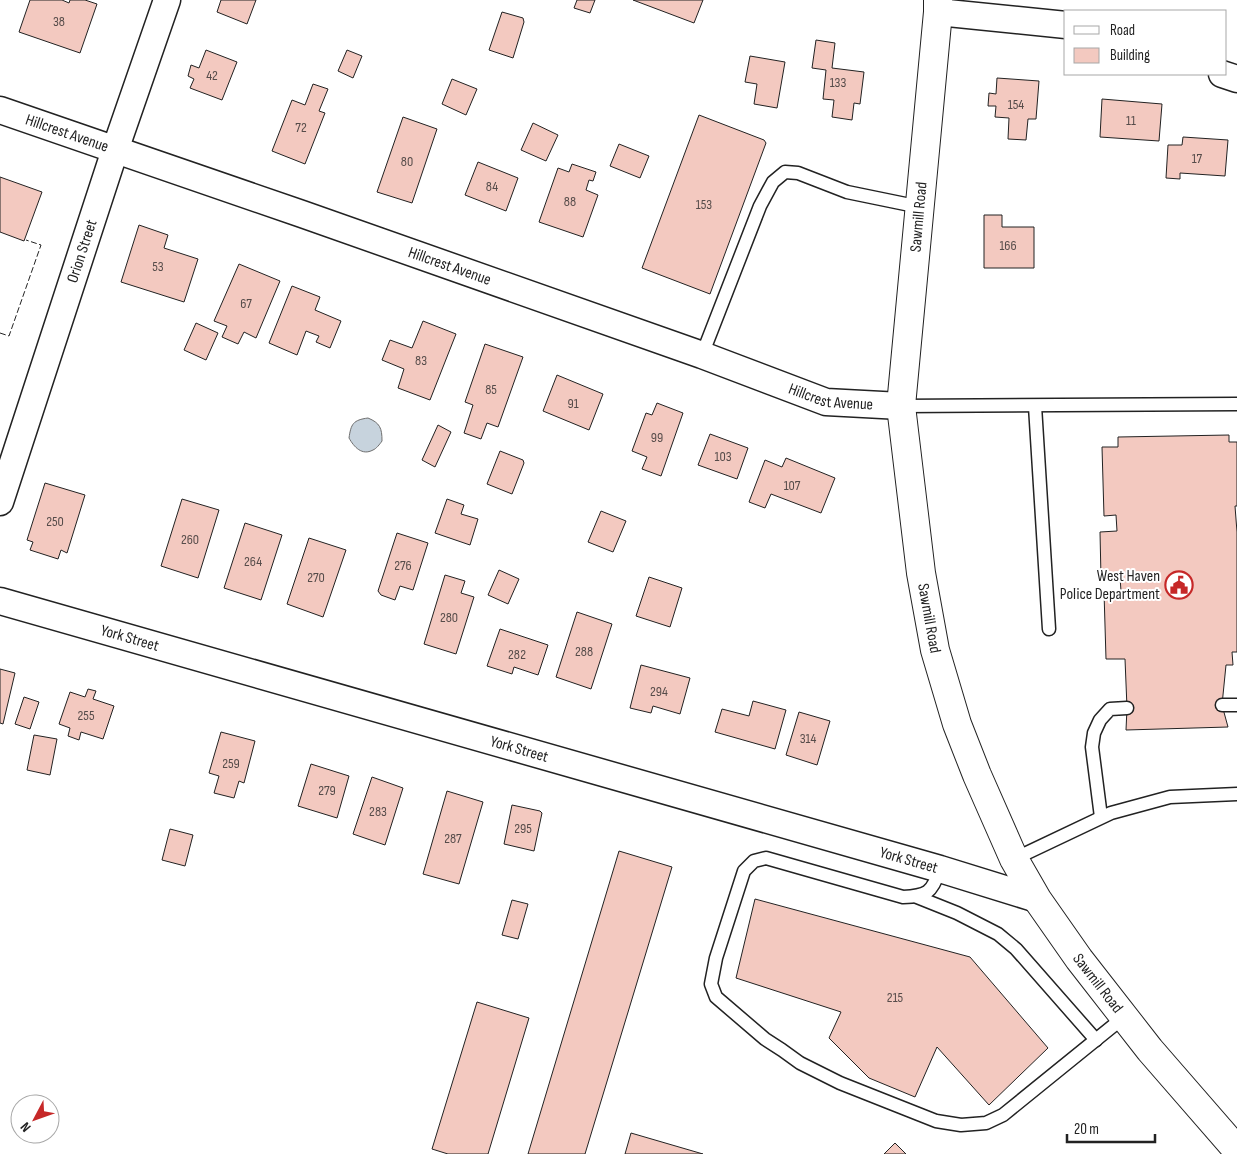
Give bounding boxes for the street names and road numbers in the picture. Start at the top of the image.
street label: Hillcrest Avenue [23,110,111,156]
street label: Sawmill Road [906,181,932,253]
street label: Orion Street [63,217,101,285]
street label: Hillcrest Avenue [406,243,494,289]
street label: Hillcrest Avenue [786,379,874,414]
street label: Sawmill Road [914,582,945,655]
street label: York Street [99,621,161,655]
street label: York Street [488,732,551,766]
street label: York Street [878,843,940,877]
street label: Sawmill Road [1069,950,1127,1017]

